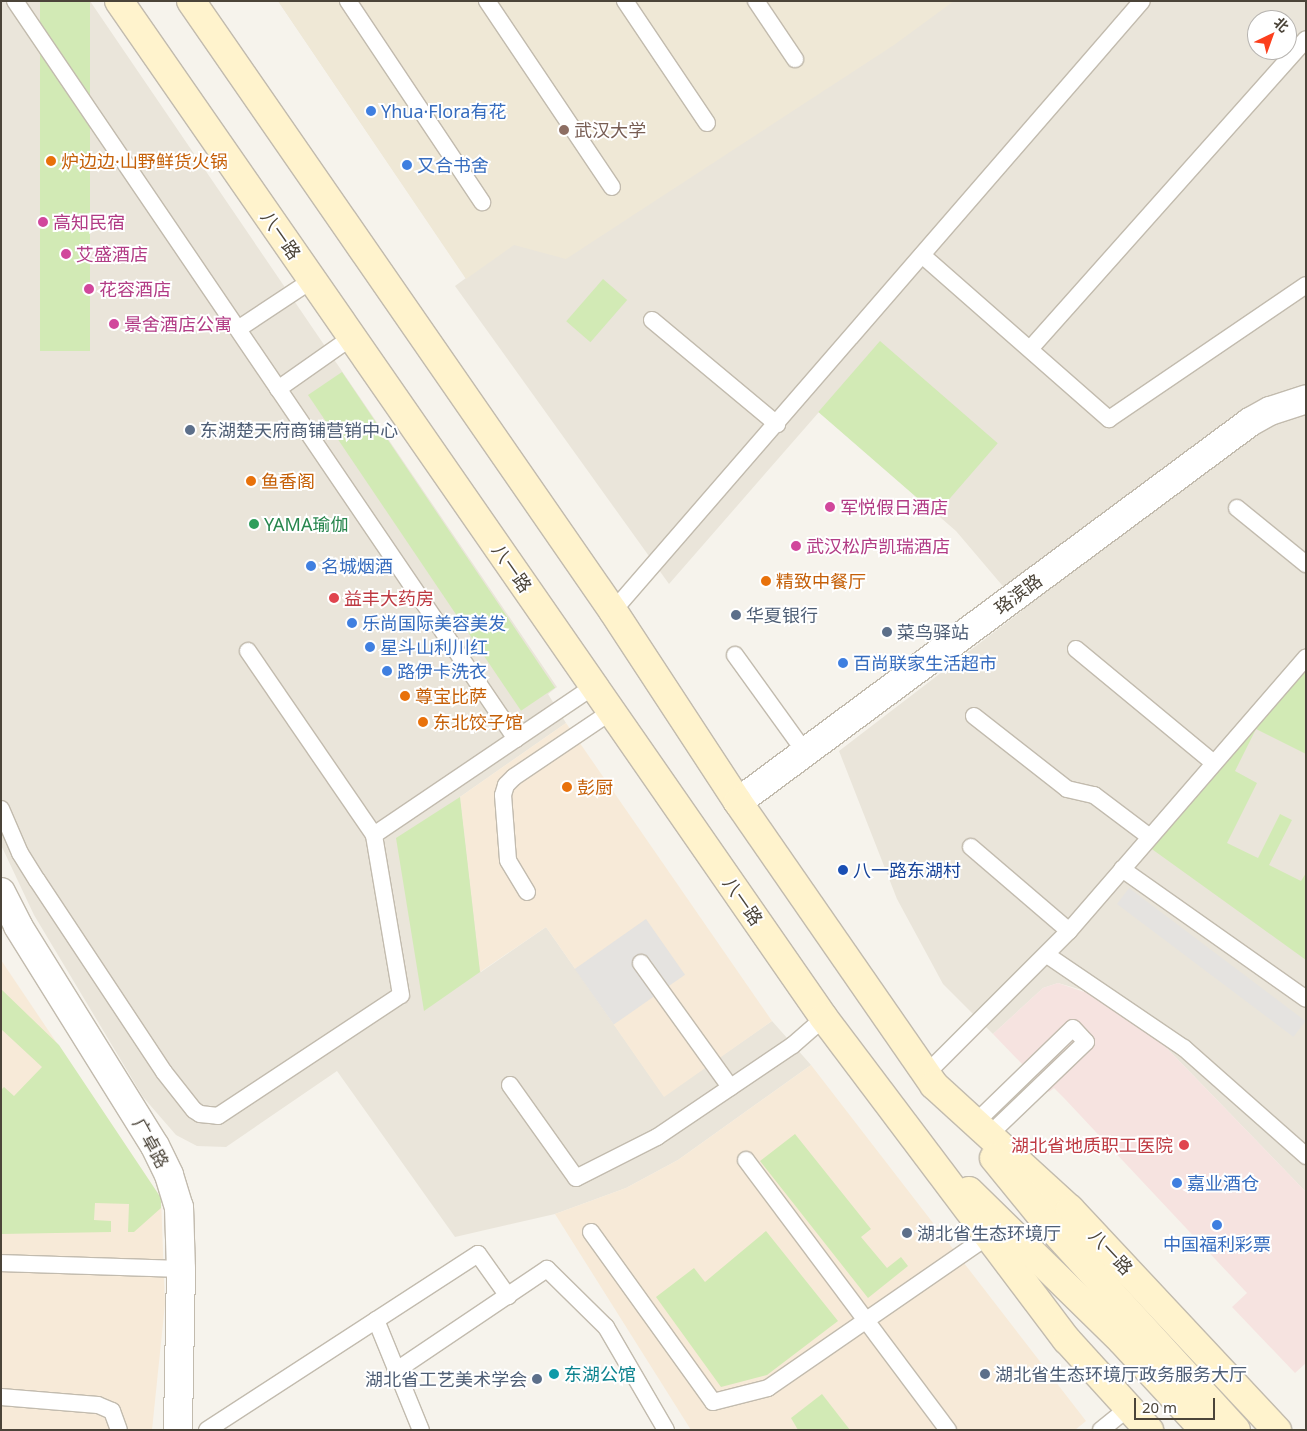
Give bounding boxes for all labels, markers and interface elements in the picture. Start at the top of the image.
north arrow [1247,10,1297,60]
text: 北 [1270,12,1293,36]
place label: Yhua·Flora有花 [381,100,506,122]
marker: Yhua·Flora有花 [365,105,377,117]
place label: 武汉大学 [574,119,646,141]
marker: 武汉大学 [558,124,570,136]
place label: 炉边边·山野鲜货火锅 [61,150,228,172]
place label: 又合书舍 [417,154,489,176]
marker: 炉边边·山野鲜货火锅 [45,155,57,167]
marker: 又合书舍 [401,159,413,171]
street label: 八一路 [257,207,305,263]
place label: 高知民宿 [53,211,125,233]
marker: 高知民宿 [37,216,49,228]
place label: 艾盛酒店 [76,243,148,265]
marker: 艾盛酒店 [60,248,72,260]
place label: 花容酒店 [99,278,171,300]
marker: 花容酒店 [83,283,95,295]
place label: 景舍酒店公寓 [124,313,232,335]
marker: 景舍酒店公寓 [108,318,120,330]
place label: 东湖楚天府商铺营销中心 [200,419,398,441]
marker: 东湖楚天府商铺营销中心 [184,424,196,436]
place label: 鱼香阁 [261,470,315,492]
marker: 鱼香阁 [245,475,257,487]
place label: 军悦假日酒店 [840,496,948,518]
marker: 军悦假日酒店 [824,501,836,513]
place label: YAMA瑜伽 [264,513,348,535]
marker: YAMA瑜伽 [248,518,260,530]
place label: 武汉松庐凯瑞酒店 [806,535,950,557]
street label: 八一路 [488,540,536,596]
marker: 武汉松庐凯瑞酒店 [790,540,802,552]
place label: 名城烟酒 [321,555,393,577]
marker: 名城烟酒 [305,560,317,572]
street label: 珞滨路 [990,569,1046,619]
place label: 精致中餐厅 [776,570,866,592]
marker: 精致中餐厅 [760,575,772,587]
place label: 益丰大药房 [344,587,434,609]
marker: 益丰大药房 [328,592,340,604]
place label: 华夏银行 [746,604,818,626]
marker: 华夏银行 [730,609,742,621]
place label: 乐尚国际美容美发 [362,612,506,634]
marker: 乐尚国际美容美发 [346,617,358,629]
place label: 菜鸟驿站 [897,621,969,643]
marker: 菜鸟驿站 [881,626,893,638]
place label: 星斗山利川红 [380,636,488,658]
marker: 星斗山利川红 [364,641,376,653]
place label: 百尚联家生活超市 [853,652,997,674]
marker: 百尚联家生活超市 [837,657,849,669]
place label: 路伊卡洗衣 [397,660,487,682]
marker: 路伊卡洗衣 [381,665,393,677]
place label: 尊宝比萨 [415,685,487,707]
marker: 尊宝比萨 [399,690,411,702]
place label: 东北饺子馆 [433,711,523,733]
marker: 东北饺子馆 [417,716,429,728]
place label: 彭厨 [577,776,613,798]
marker: 彭厨 [561,781,573,793]
place label: 八一路东湖村 [853,859,961,881]
marker: 八一路东湖村 [837,864,849,876]
street label: 八一路 [719,873,767,929]
street label: 广卓路 [128,1114,174,1172]
place label: 湖北省地质职工医院 [1011,1134,1173,1156]
marker: 湖北省地质职工医院 [1177,1138,1191,1152]
place label: 嘉业酒仓 [1187,1172,1259,1194]
marker: 嘉业酒仓 [1171,1177,1183,1189]
marker: 中国福利彩票 [1211,1219,1223,1231]
place label: 湖北省生态环境厅 [917,1222,1061,1244]
street label: 八一路 [1085,1225,1137,1279]
marker: 湖北省生态环境厅 [901,1227,913,1239]
place label: 中国福利彩票 [1163,1233,1271,1255]
place label: 东湖公馆 [564,1363,636,1385]
place label: 湖北省生态环境厅政务服务大厅 [995,1363,1247,1385]
place label: 湖北省工艺美术学会 [365,1368,527,1390]
marker: 东湖公馆 [548,1368,560,1380]
marker: 湖北省生态环境厅政务服务大厅 [979,1368,991,1380]
marker: 湖北省工艺美术学会 [531,1373,543,1385]
scale bar [1137,1388,1218,1420]
text: 20 m [1142,1397,1177,1417]

